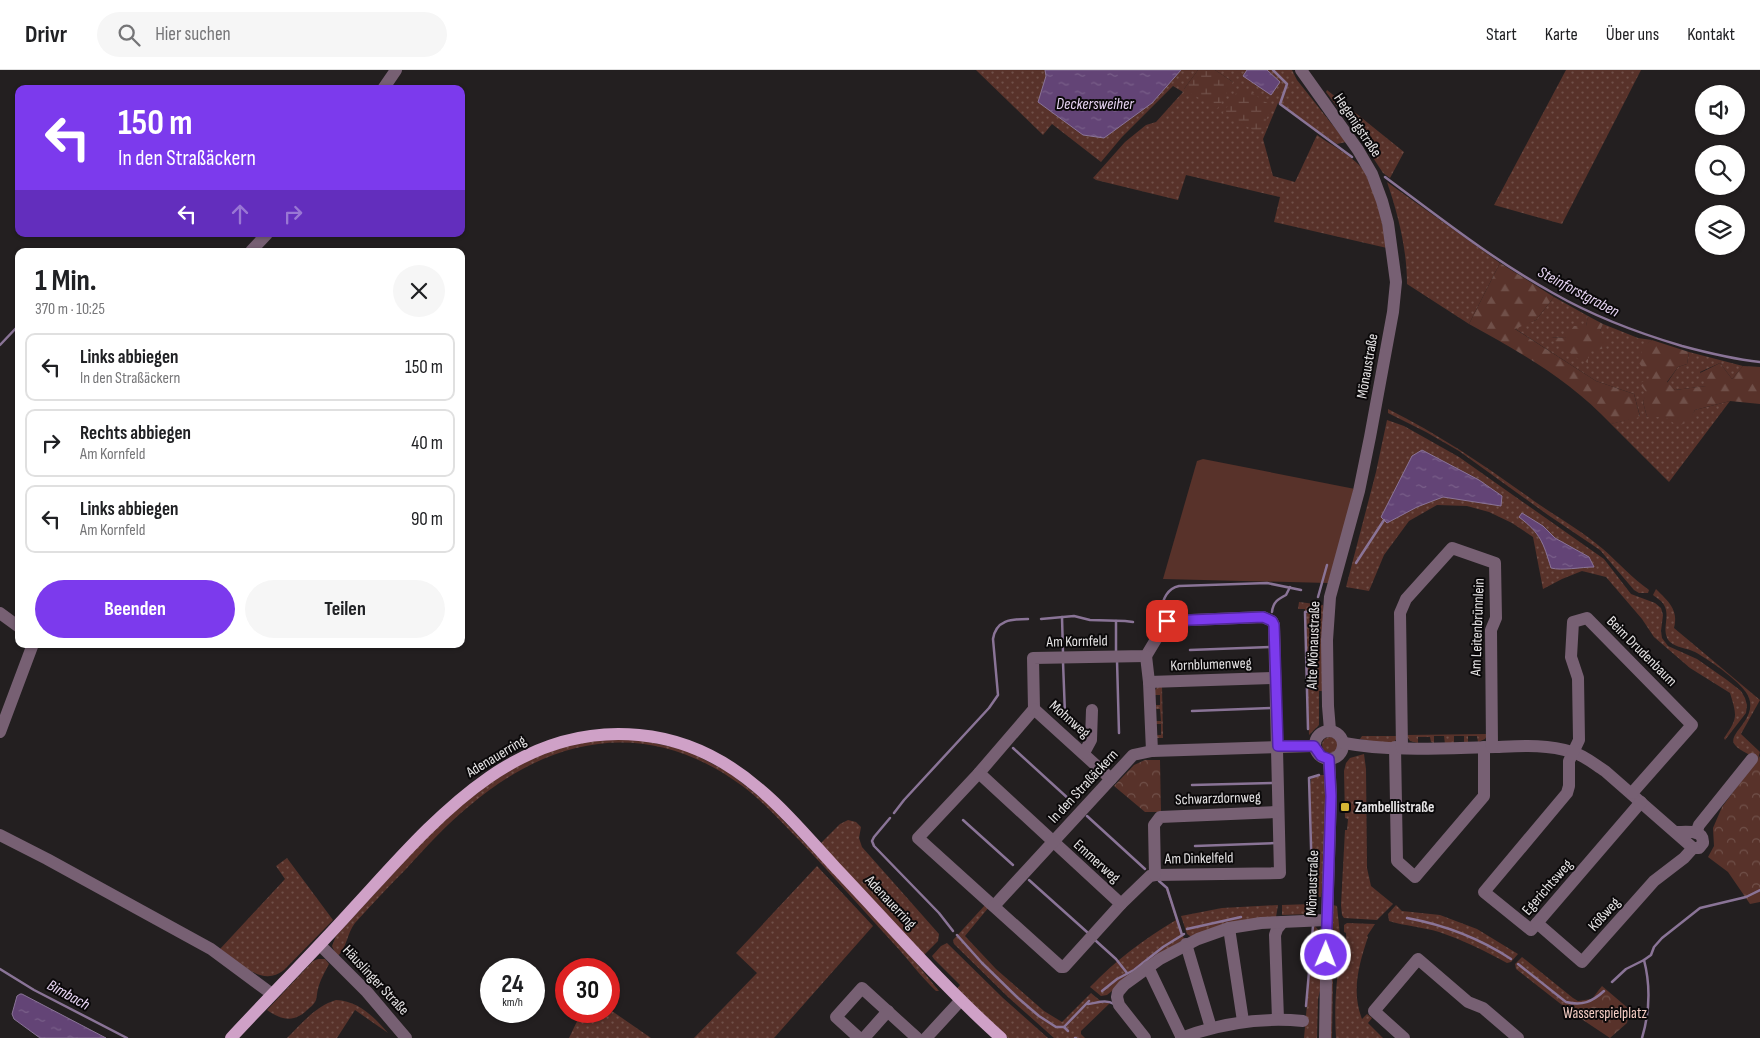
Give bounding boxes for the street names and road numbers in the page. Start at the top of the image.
street label: Hegenigstraße [1329,90,1386,161]
street label: Mönaustraße [1352,332,1383,400]
street label: Am Leitenbrünnlein [1466,578,1489,677]
street label: Alte Mönaustraße [1302,601,1325,690]
street label: Beim Drudenbaum [1602,612,1681,691]
street label: Am Kornfeld [1045,631,1108,652]
street label: Kornblumenweg [1170,654,1252,675]
street label: Mohnweg [1045,696,1094,742]
street label: Adenauerring [462,731,530,782]
street label: In den Straßäckern [1044,745,1122,827]
street label: Schwarzdornweg [1175,788,1261,809]
street label: Emmerweg [1069,835,1124,887]
street label: Am Dinkelfeld [1163,848,1234,869]
street label: Mönaustraße [1302,850,1323,916]
street label: Egerichtsweg [1518,855,1577,919]
street label: Adenauerring [860,871,920,933]
street label: Kößweg [1584,893,1625,935]
street label: Häuslinger Straße [338,941,413,1019]

